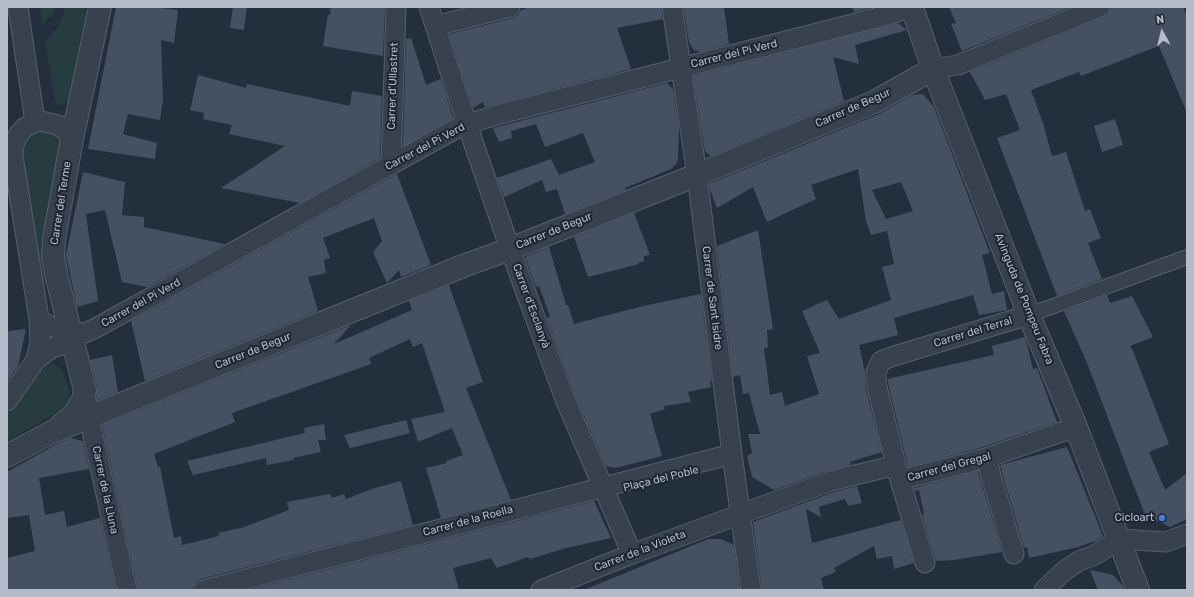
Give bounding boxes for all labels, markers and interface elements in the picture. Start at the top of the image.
north arrow [1142,12,1182,52]
text: N [1155,13,1165,27]
street label: Carrer del Pi Verd [689,37,779,71]
street label: Carrer d'Ullastret [385,42,401,130]
street label: Carrer de Begur [813,86,893,130]
street label: Carrer del Pi Verd [383,120,467,174]
street label: Carrer del Terme [48,160,74,246]
street label: Carrer de Begur [514,210,594,252]
street label: Avinguda de Pompeu Fabra [992,231,1056,367]
street label: Carrer de Sant Isidre [699,245,725,351]
street label: Carrer d'Esclanyà [510,262,552,350]
street label: Carrer del Pi Verd [99,276,183,330]
street label: Carrer del Terral [932,314,1014,350]
street label: Carrer de Begur [213,330,293,372]
street label: Carrer de la Lluna [89,445,121,535]
street label: Carrer del Gregal [906,450,992,484]
street label: Plaça del Poble [622,463,700,495]
street label: Carrer de la Roella [422,503,514,539]
place label: Cicloart [1114,511,1154,525]
marker: Cicloart [1157,513,1167,523]
street label: Carrer de la Violeta [592,527,688,575]

